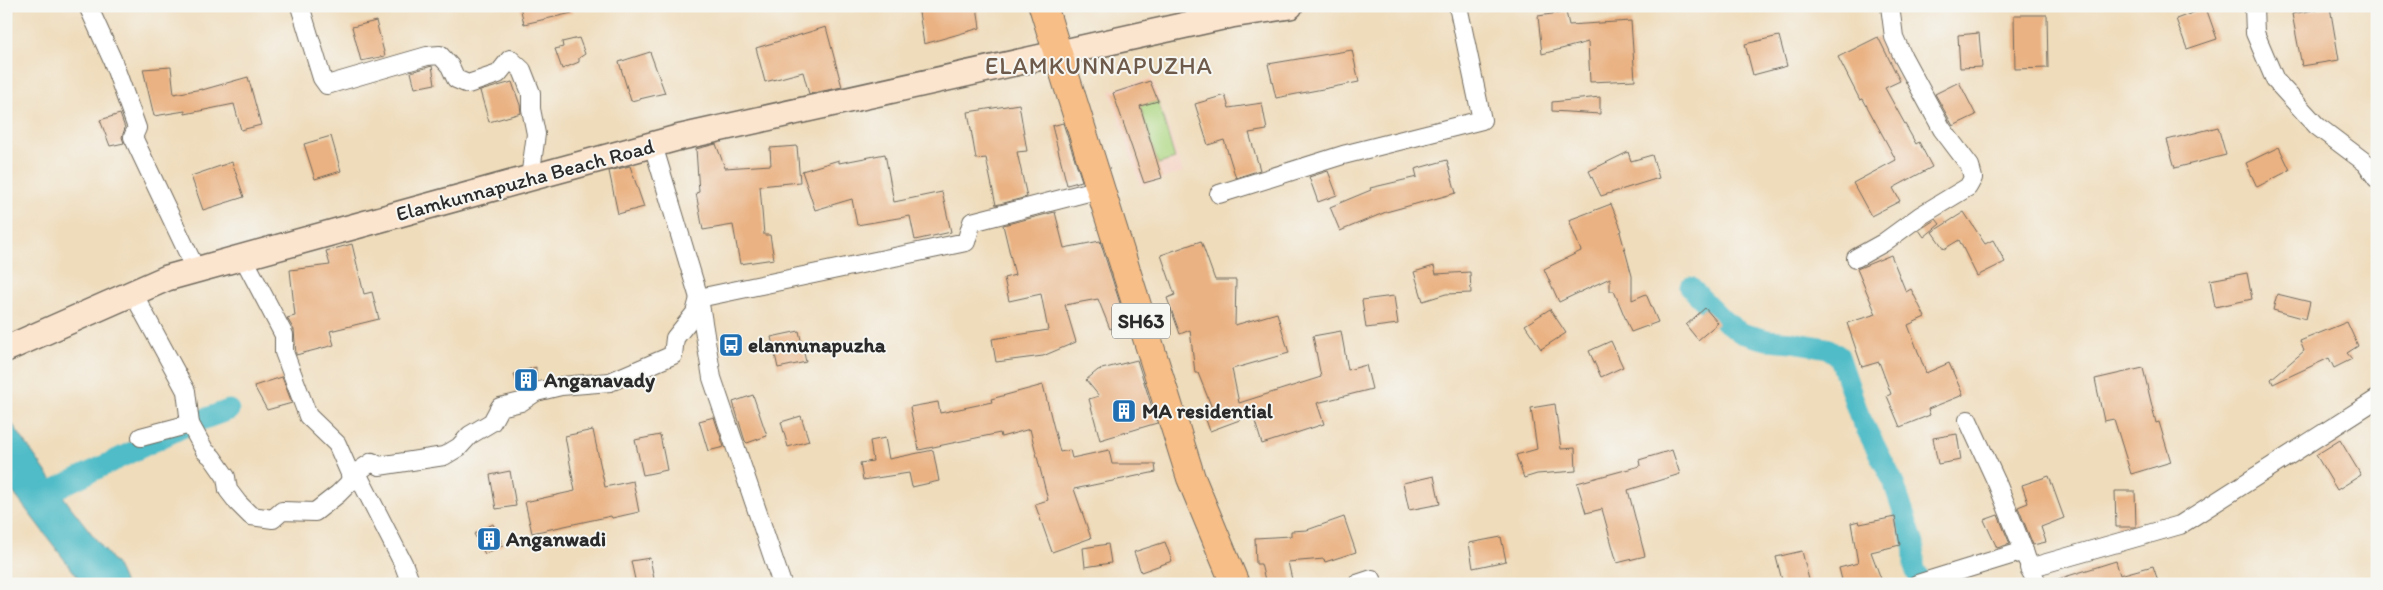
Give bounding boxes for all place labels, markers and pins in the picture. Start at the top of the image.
bus stop icon: elannunapuzha [718,332,744,358]
place label: elannunapuzha [748,332,887,358]
building icon: Anganavady [513,367,539,393]
place label: Anganavady [543,367,656,393]
building icon: MA residential [1111,398,1137,424]
place label: MA residential [1142,398,1274,423]
building icon: Anganwadi [476,526,502,552]
place label: Anganwadi [505,526,606,552]

